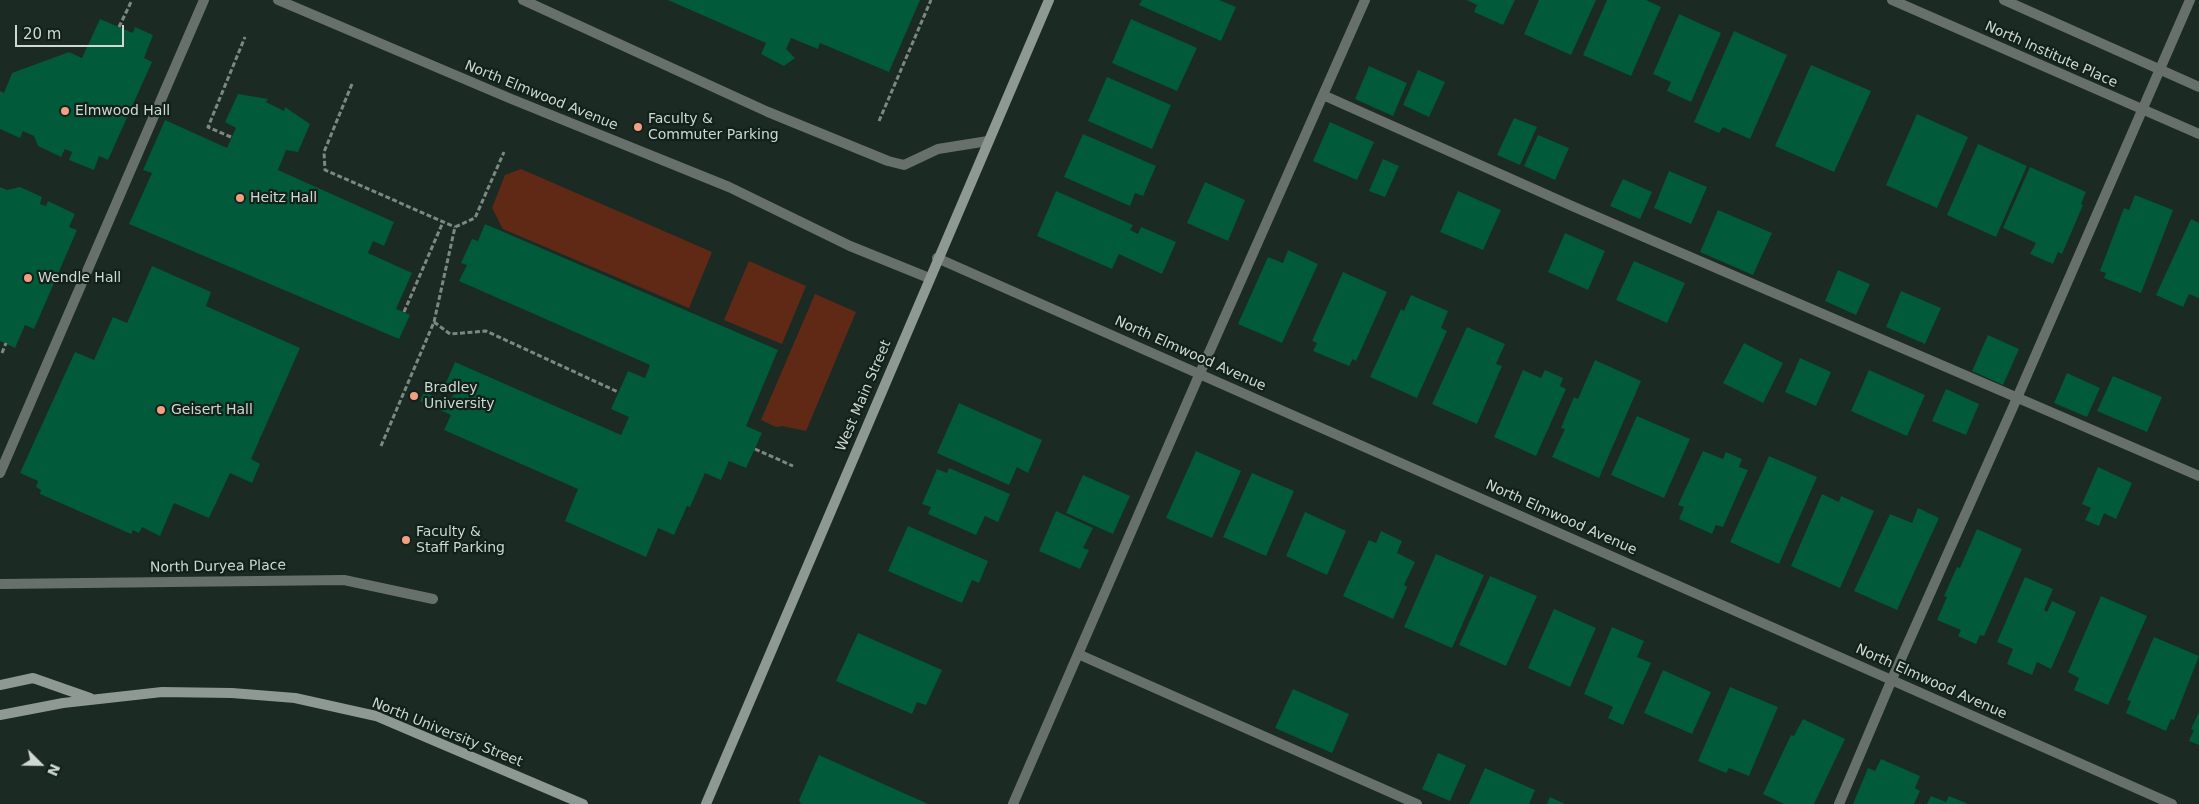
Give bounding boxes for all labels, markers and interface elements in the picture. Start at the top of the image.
scale bar [18,15,126,47]
street label: North Institute Place [1982,18,2120,92]
text: 20 m [23,25,61,43]
street label: North Elmwood Avenue [462,58,620,134]
place label: Elmwood Hall [75,103,170,119]
marker: Elmwood Hall [59,105,71,117]
place label: Faculty & Commuter Parking [648,111,779,144]
marker: Faculty & Commuter Parking [632,121,644,133]
place label: Heitz Hall [250,190,317,206]
marker: Heitz Hall [234,192,246,204]
place label: Wendle Hall [38,270,121,286]
marker: Wendle Hall [22,272,34,284]
street label: North Elmwood Avenue [1112,313,1268,395]
street label: West Main Street [833,338,895,454]
place label: Bradley University [424,380,495,412]
marker: Bradley University [408,390,420,402]
place label: Geisert Hall [171,402,253,418]
marker: Geisert Hall [155,404,167,416]
street label: North Elmwood Avenue [1483,477,1639,559]
place label: Faculty & Staff Parking [416,524,505,556]
marker: Faculty & Staff Parking [400,534,412,546]
street label: North Duryea Place [150,557,286,577]
street label: North Elmwood Avenue [1853,641,2009,723]
street label: North University Street [369,695,525,771]
north arrow [15,739,65,789]
text: N [44,761,63,778]

